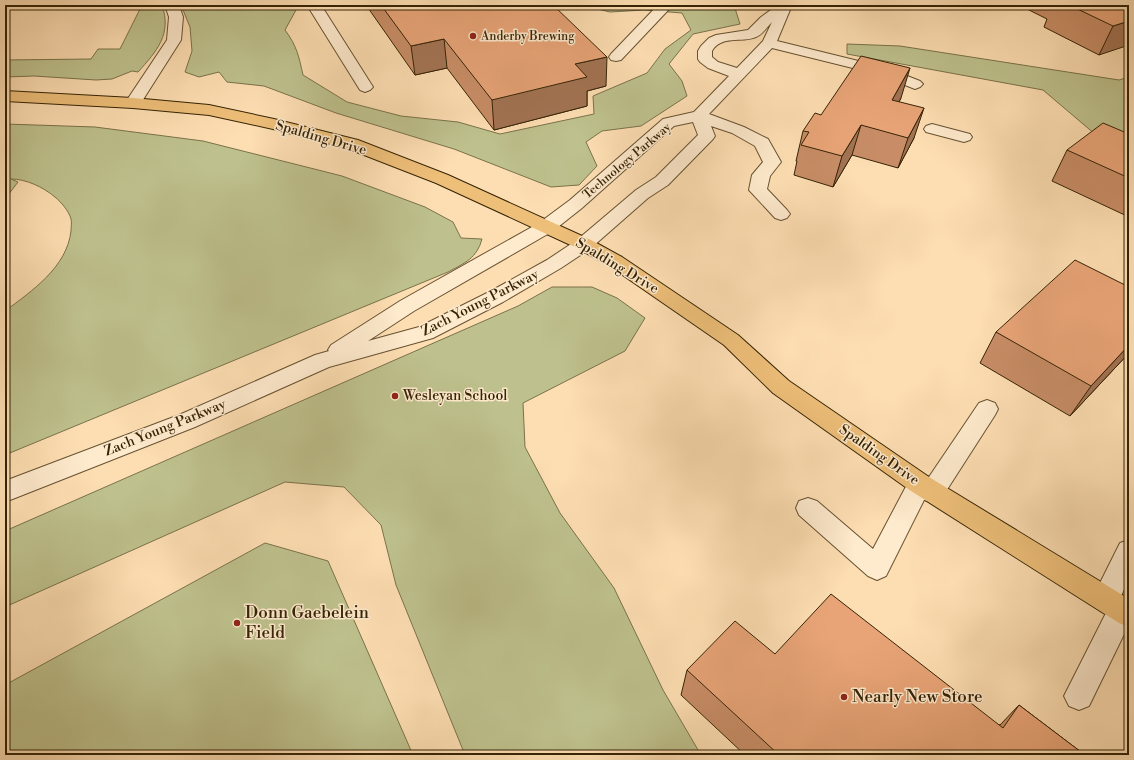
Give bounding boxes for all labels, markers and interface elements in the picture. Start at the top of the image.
place label: Anderby Brewing [480,29,575,44]
marker: Anderby Brewing [468,31,478,41]
street label: Spalding Drive [273,116,369,160]
street label: Technology Parkway [580,120,674,202]
street label: Spalding Drive [572,234,662,298]
street label: Zach Young Parkway [418,266,542,340]
place label: Wesleyan School [402,387,507,405]
marker: Wesleyan School [390,391,400,401]
street label: Zach Young Parkway [102,395,229,461]
street label: Spalding Drive [835,421,923,489]
place label: Donn Gaebelein Field [245,602,369,644]
marker: Donn Gaebelein Field [232,618,242,628]
place label: Nearly New Store [852,686,983,708]
marker: Nearly New Store [839,692,849,702]

